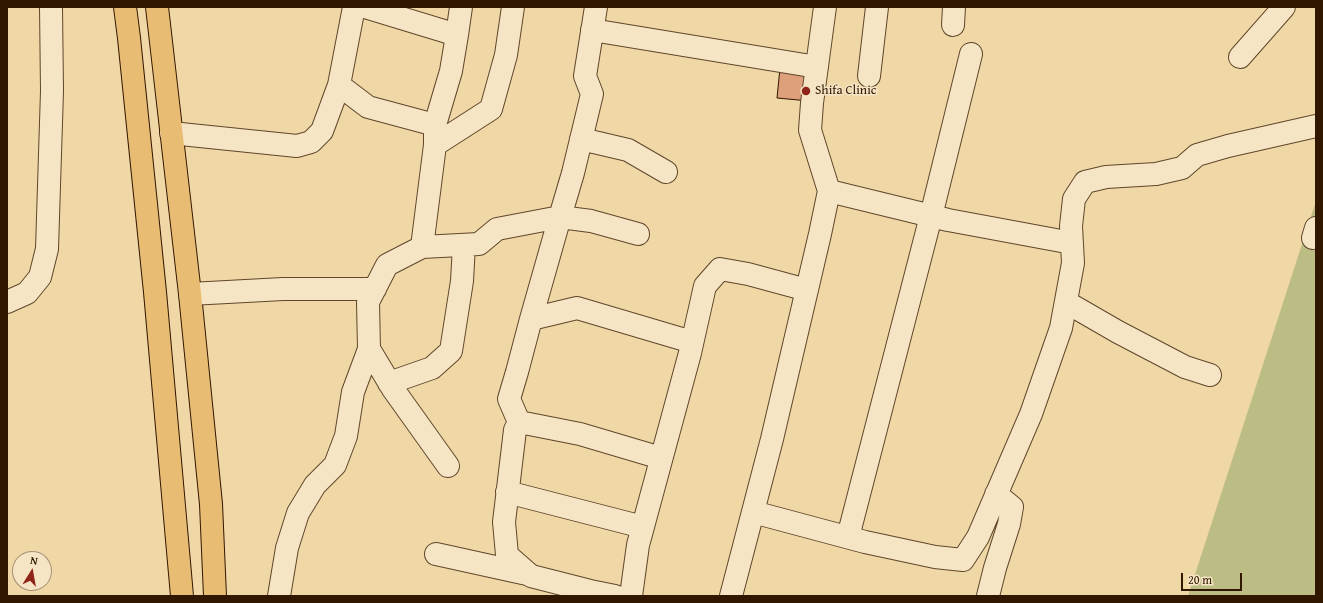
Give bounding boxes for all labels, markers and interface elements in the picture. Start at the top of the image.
place label: Shifa Clinic [815,83,877,99]
marker: Shifa Clinic [800,85,812,97]
north arrow [12,551,52,591]
text: N [29,552,39,569]
scale bar [1183,565,1244,591]
text: 20 m [1188,571,1212,588]

